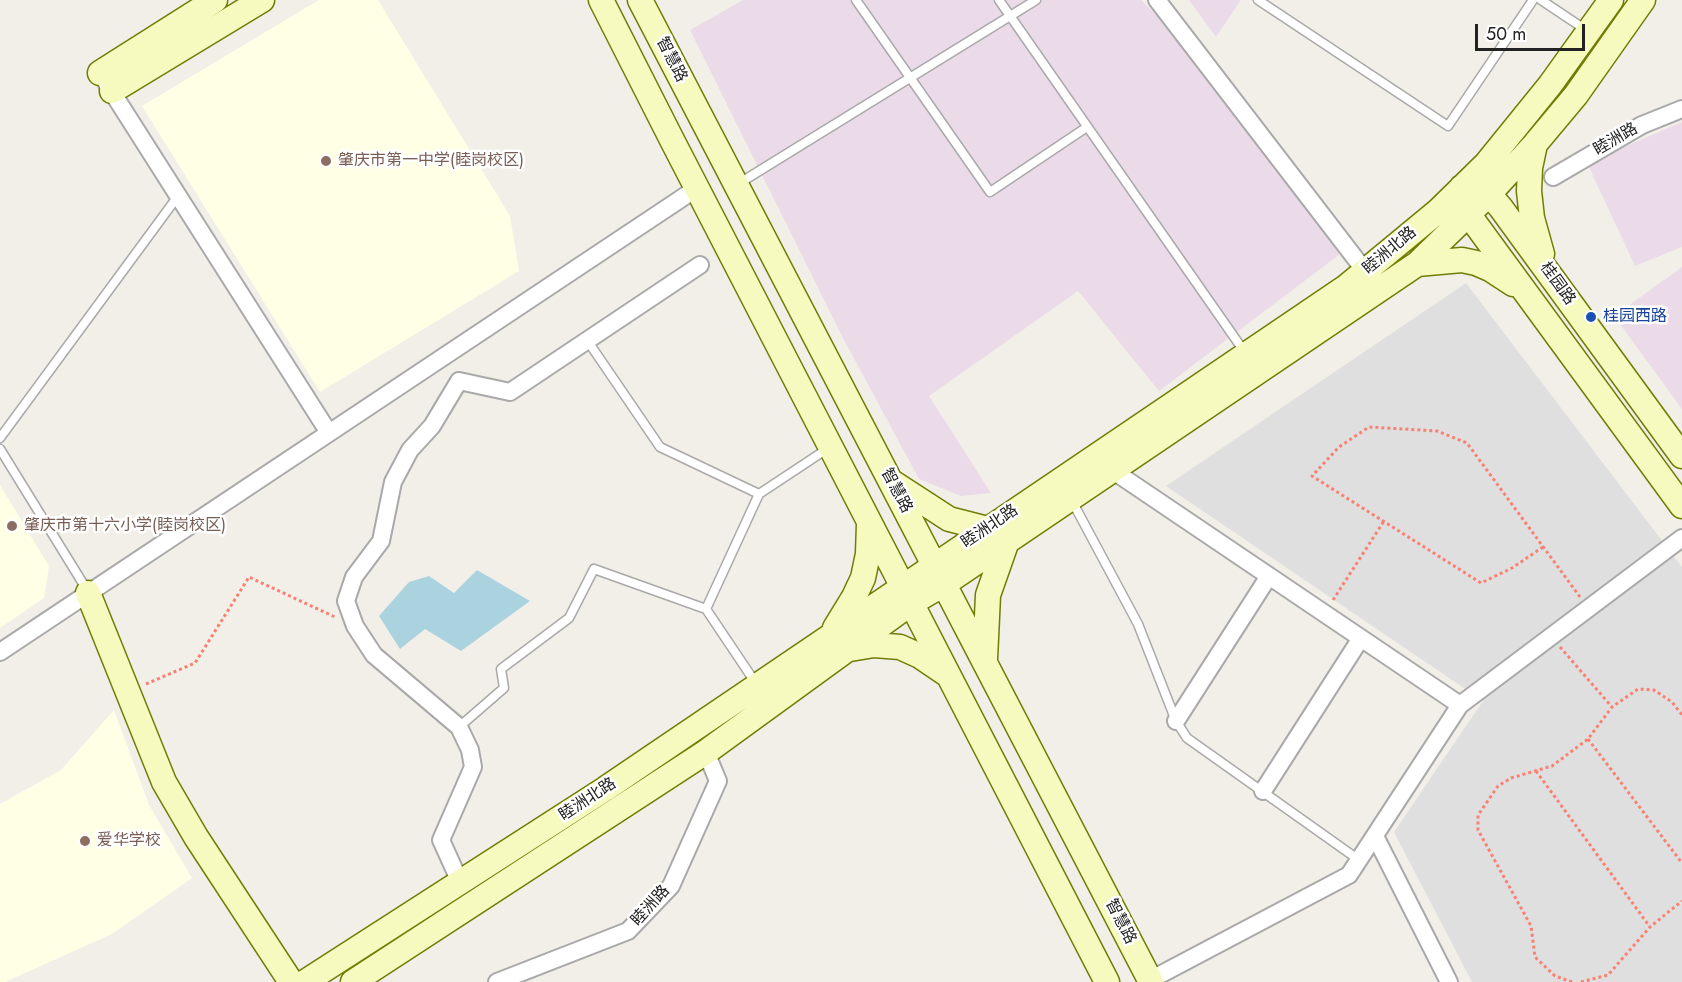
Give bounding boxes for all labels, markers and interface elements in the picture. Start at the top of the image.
scale bar [1478,12,1588,50]
text: 50 m [1486,21,1526,47]
street label: 智慧路 [652,34,690,86]
street label: 睦洲路 [1590,120,1642,160]
place label: 肇庆市第一中学(睦岗校区) [338,151,524,171]
marker: 肇庆市第一中学(睦岗校区) [319,154,333,168]
street label: 睦洲北路 [1359,223,1421,279]
street label: 桂园路 [1535,259,1579,309]
place label: 桂园西路 [1603,307,1667,327]
marker: 桂园西路 [1584,310,1598,324]
street label: 智慧路 [876,465,916,517]
street label: 睦洲北路 [958,501,1022,553]
place label: 肇庆市第十六小学(睦岗校区) [24,516,226,536]
marker: 肇庆市第十六小学(睦岗校区) [5,519,19,533]
street label: 睦洲北路 [556,775,620,825]
place label: 爱华学校 [97,831,161,851]
marker: 爱华学校 [78,834,92,848]
street label: 睦洲路 [628,882,674,930]
street label: 智慧路 [1101,896,1139,948]

